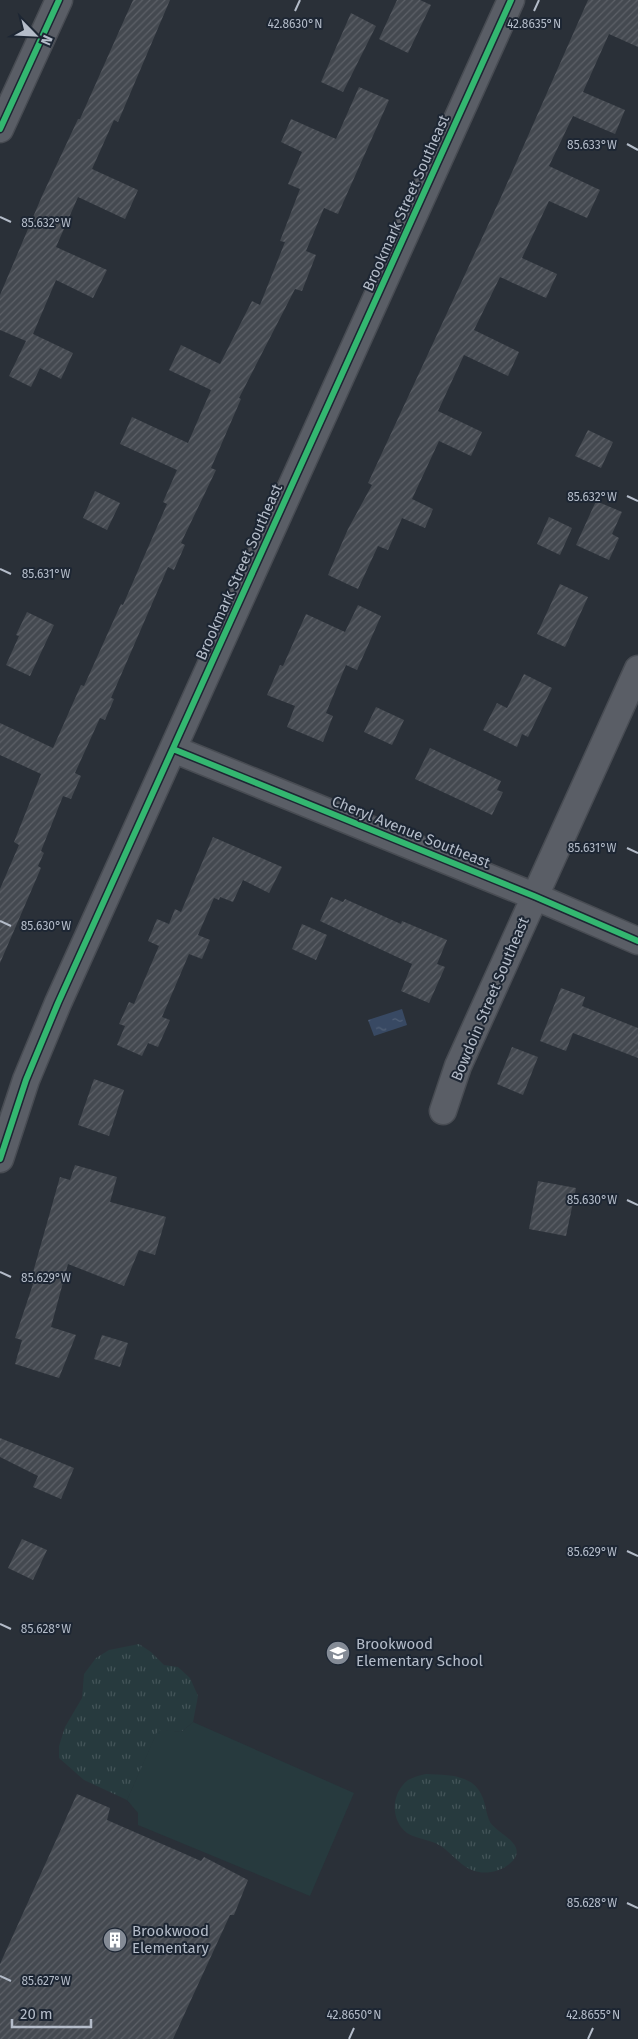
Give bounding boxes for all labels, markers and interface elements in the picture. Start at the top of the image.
north arrow [10,10,60,60]
text: 42.8630°N [267,17,323,31]
text: 42.8635°N [507,17,561,31]
text: N [37,32,56,48]
street label: Brookmark Street Southeast [359,112,453,294]
text: 85.633°W [567,138,617,152]
text: 85.632°W [21,216,71,230]
street label: Brookmark Street Southeast [192,481,286,663]
text: 85.632°W [567,490,617,504]
text: 85.631°W [22,567,70,581]
street label: Cheryl Avenue Southeast [329,792,493,872]
text: 85.631°W [568,841,616,855]
street label: Bowdoin Street Southeast [447,914,533,1084]
text: 85.630°W [21,919,71,933]
text: 85.630°W [567,1193,617,1207]
text: 85.629°W [21,1271,71,1285]
text: 85.629°W [567,1545,617,1559]
text: 85.628°W [21,1622,71,1636]
place label: Brookwood Elementary School [356,1635,484,1670]
school or university icon: Brookwood Elementary School [325,1640,351,1666]
text: 85.628°W [567,1896,617,1910]
place label: Brookwood Elementary [132,1922,209,1957]
building icon: Brookwood Elementary [102,1927,128,1953]
text: 85.627°W [21,1974,71,1988]
scale bar [12,1996,91,2028]
text: 20 m [20,2005,53,2023]
text: 42.8650°N [326,2008,382,2022]
text: 42.8655°N [566,2008,620,2022]

